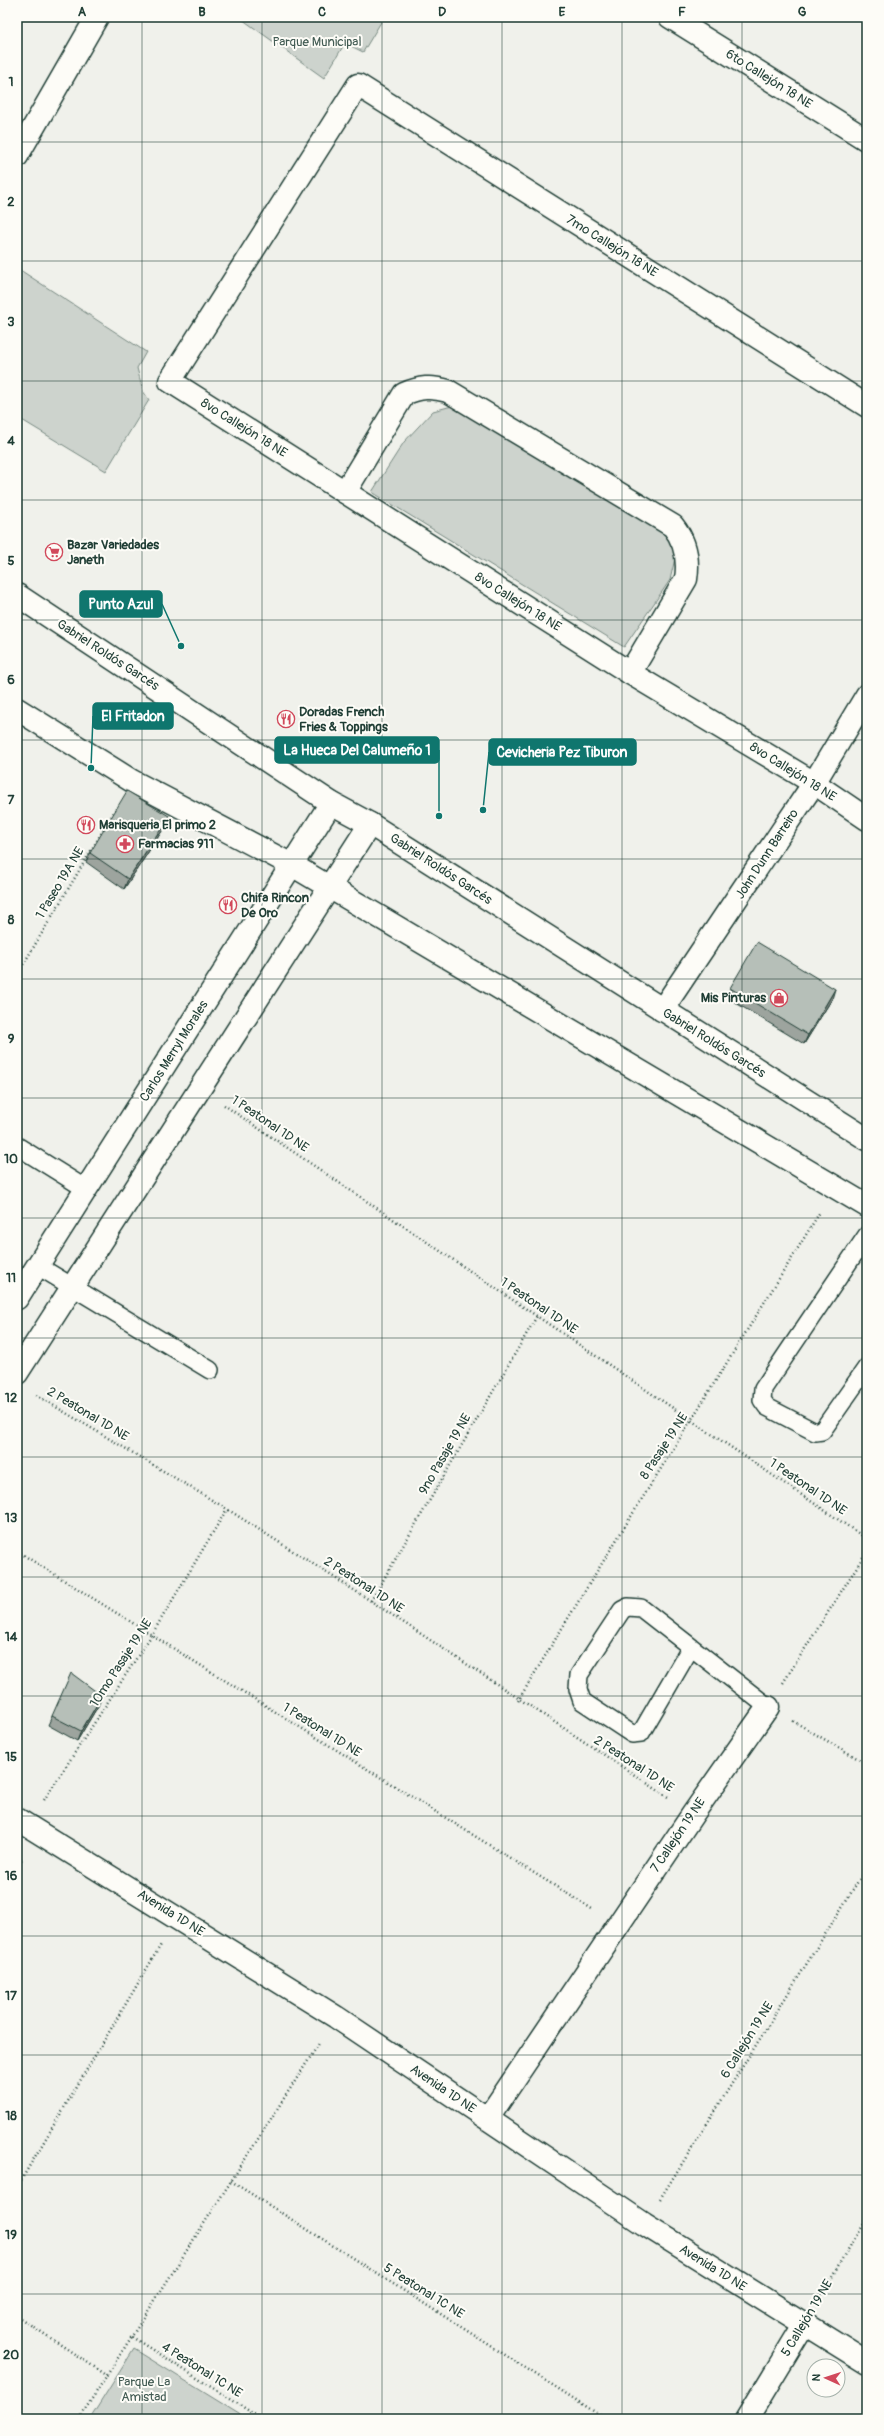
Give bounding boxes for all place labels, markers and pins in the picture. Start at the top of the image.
place label: Bazar Variedades Janeth [67,537,159,568]
supermarket icon: Bazar Variedades Janeth [44,542,64,562]
callout: Punto Azul [80,591,162,617]
callout: El Fritadon [93,703,173,729]
place label: Doradas French Fries & Toppings [299,704,388,735]
restaurant icon: Doradas French Fries & Toppings [276,709,296,729]
callout: La Hueca Del Calumeño 1 [275,737,439,763]
callout: Cevicheria Pez Tiburon [489,739,636,765]
restaurant icon: Marisqueria El primo 2 [76,815,96,835]
place label: Marisqueria El primo 2 [99,817,216,833]
pharmacy icon: Farmacias 911 [115,834,135,854]
place label: Farmacias 911 [138,836,214,852]
place label: Chifa Rincon De Oro [241,890,310,921]
restaurant icon: Chifa Rincon De Oro [218,895,238,915]
shop icon: Mis Pinturas [769,988,789,1008]
place label: Mis Pinturas [701,990,766,1006]

